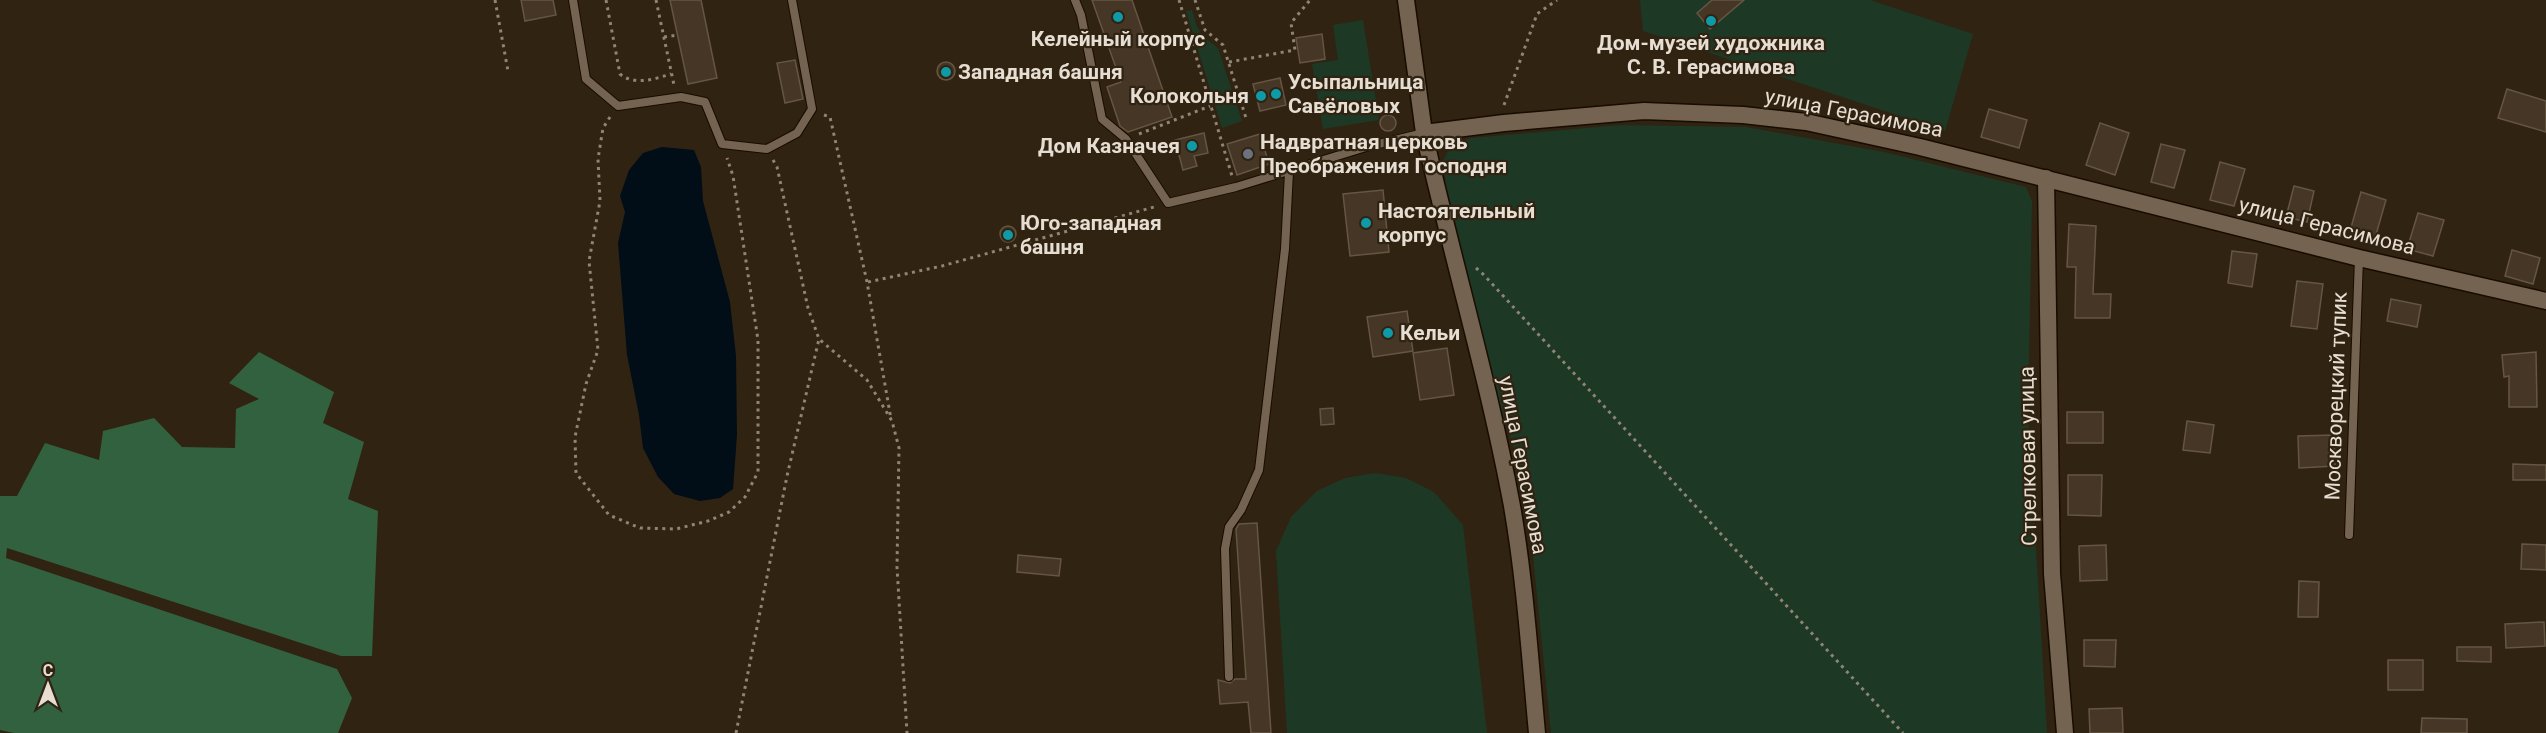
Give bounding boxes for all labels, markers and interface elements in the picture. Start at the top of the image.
marker: Келейный корпус [1111,10,1125,24]
marker: Дом-музей художника С. В. Герасимова [1704,14,1718,28]
place label: Келейный корпус [1031,27,1205,51]
place label: Дом-музей художника С. В. Герасимова [1597,31,1825,79]
place label: Западная башня [958,60,1123,84]
marker: Западная башня [939,65,953,79]
place label: Усыпальница Савёловых [1288,70,1423,118]
place label: Колокольня [1130,84,1249,108]
street label: улица Герасимова [1763,84,1945,142]
marker: Усыпальница Савёловых [1269,87,1283,101]
marker: Колокольня [1254,89,1268,103]
place label: Надвратная церковь Преображения Господня [1260,130,1507,178]
place label: Дом Казначея [1038,134,1180,158]
marker: Дом Казначея [1185,139,1199,153]
marker: Надвратная церковь Преображения Господня [1241,147,1255,161]
street label: улица Герасимова [2236,192,2418,260]
place label: Настоятельный корпус [1378,199,1535,247]
place label: Юго-западная башня [1020,211,1162,259]
marker: Настоятельный корпус [1359,216,1373,230]
marker: Юго-западная башня [1001,228,1015,242]
street label: Москворецкий тупик [2320,291,2352,501]
place label: Кельи [1400,321,1460,345]
marker: Кельи [1381,326,1395,340]
street label: Стрелковая улица [2014,366,2042,546]
street label: улица Герасимова [1494,374,1552,556]
north arrow [18,655,78,715]
text: С [43,661,53,680]

